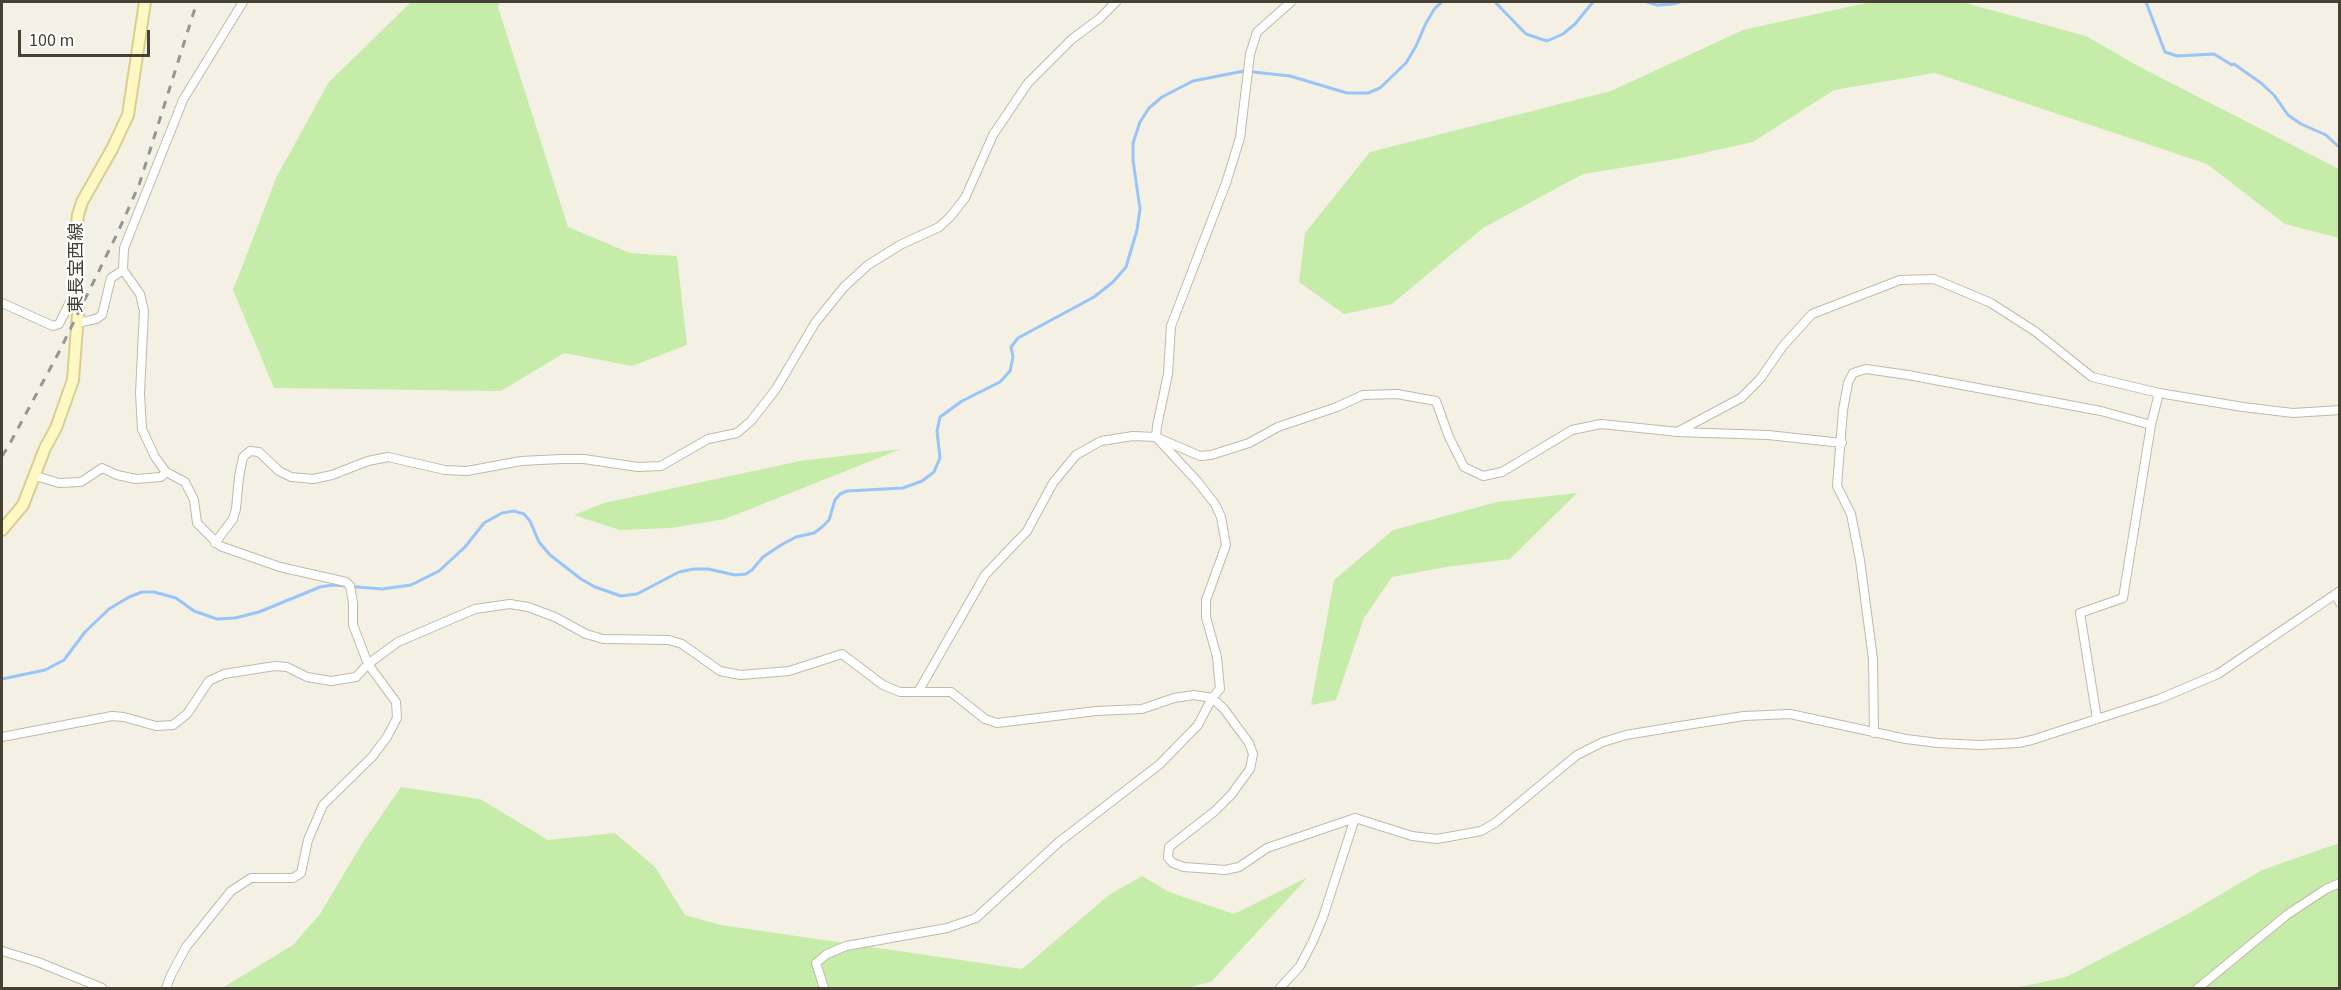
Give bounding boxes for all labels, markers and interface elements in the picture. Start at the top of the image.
scale bar [21,18,153,56]
text: 100 m [29,28,74,53]
street label: 東長宝西線 [67,223,89,313]

